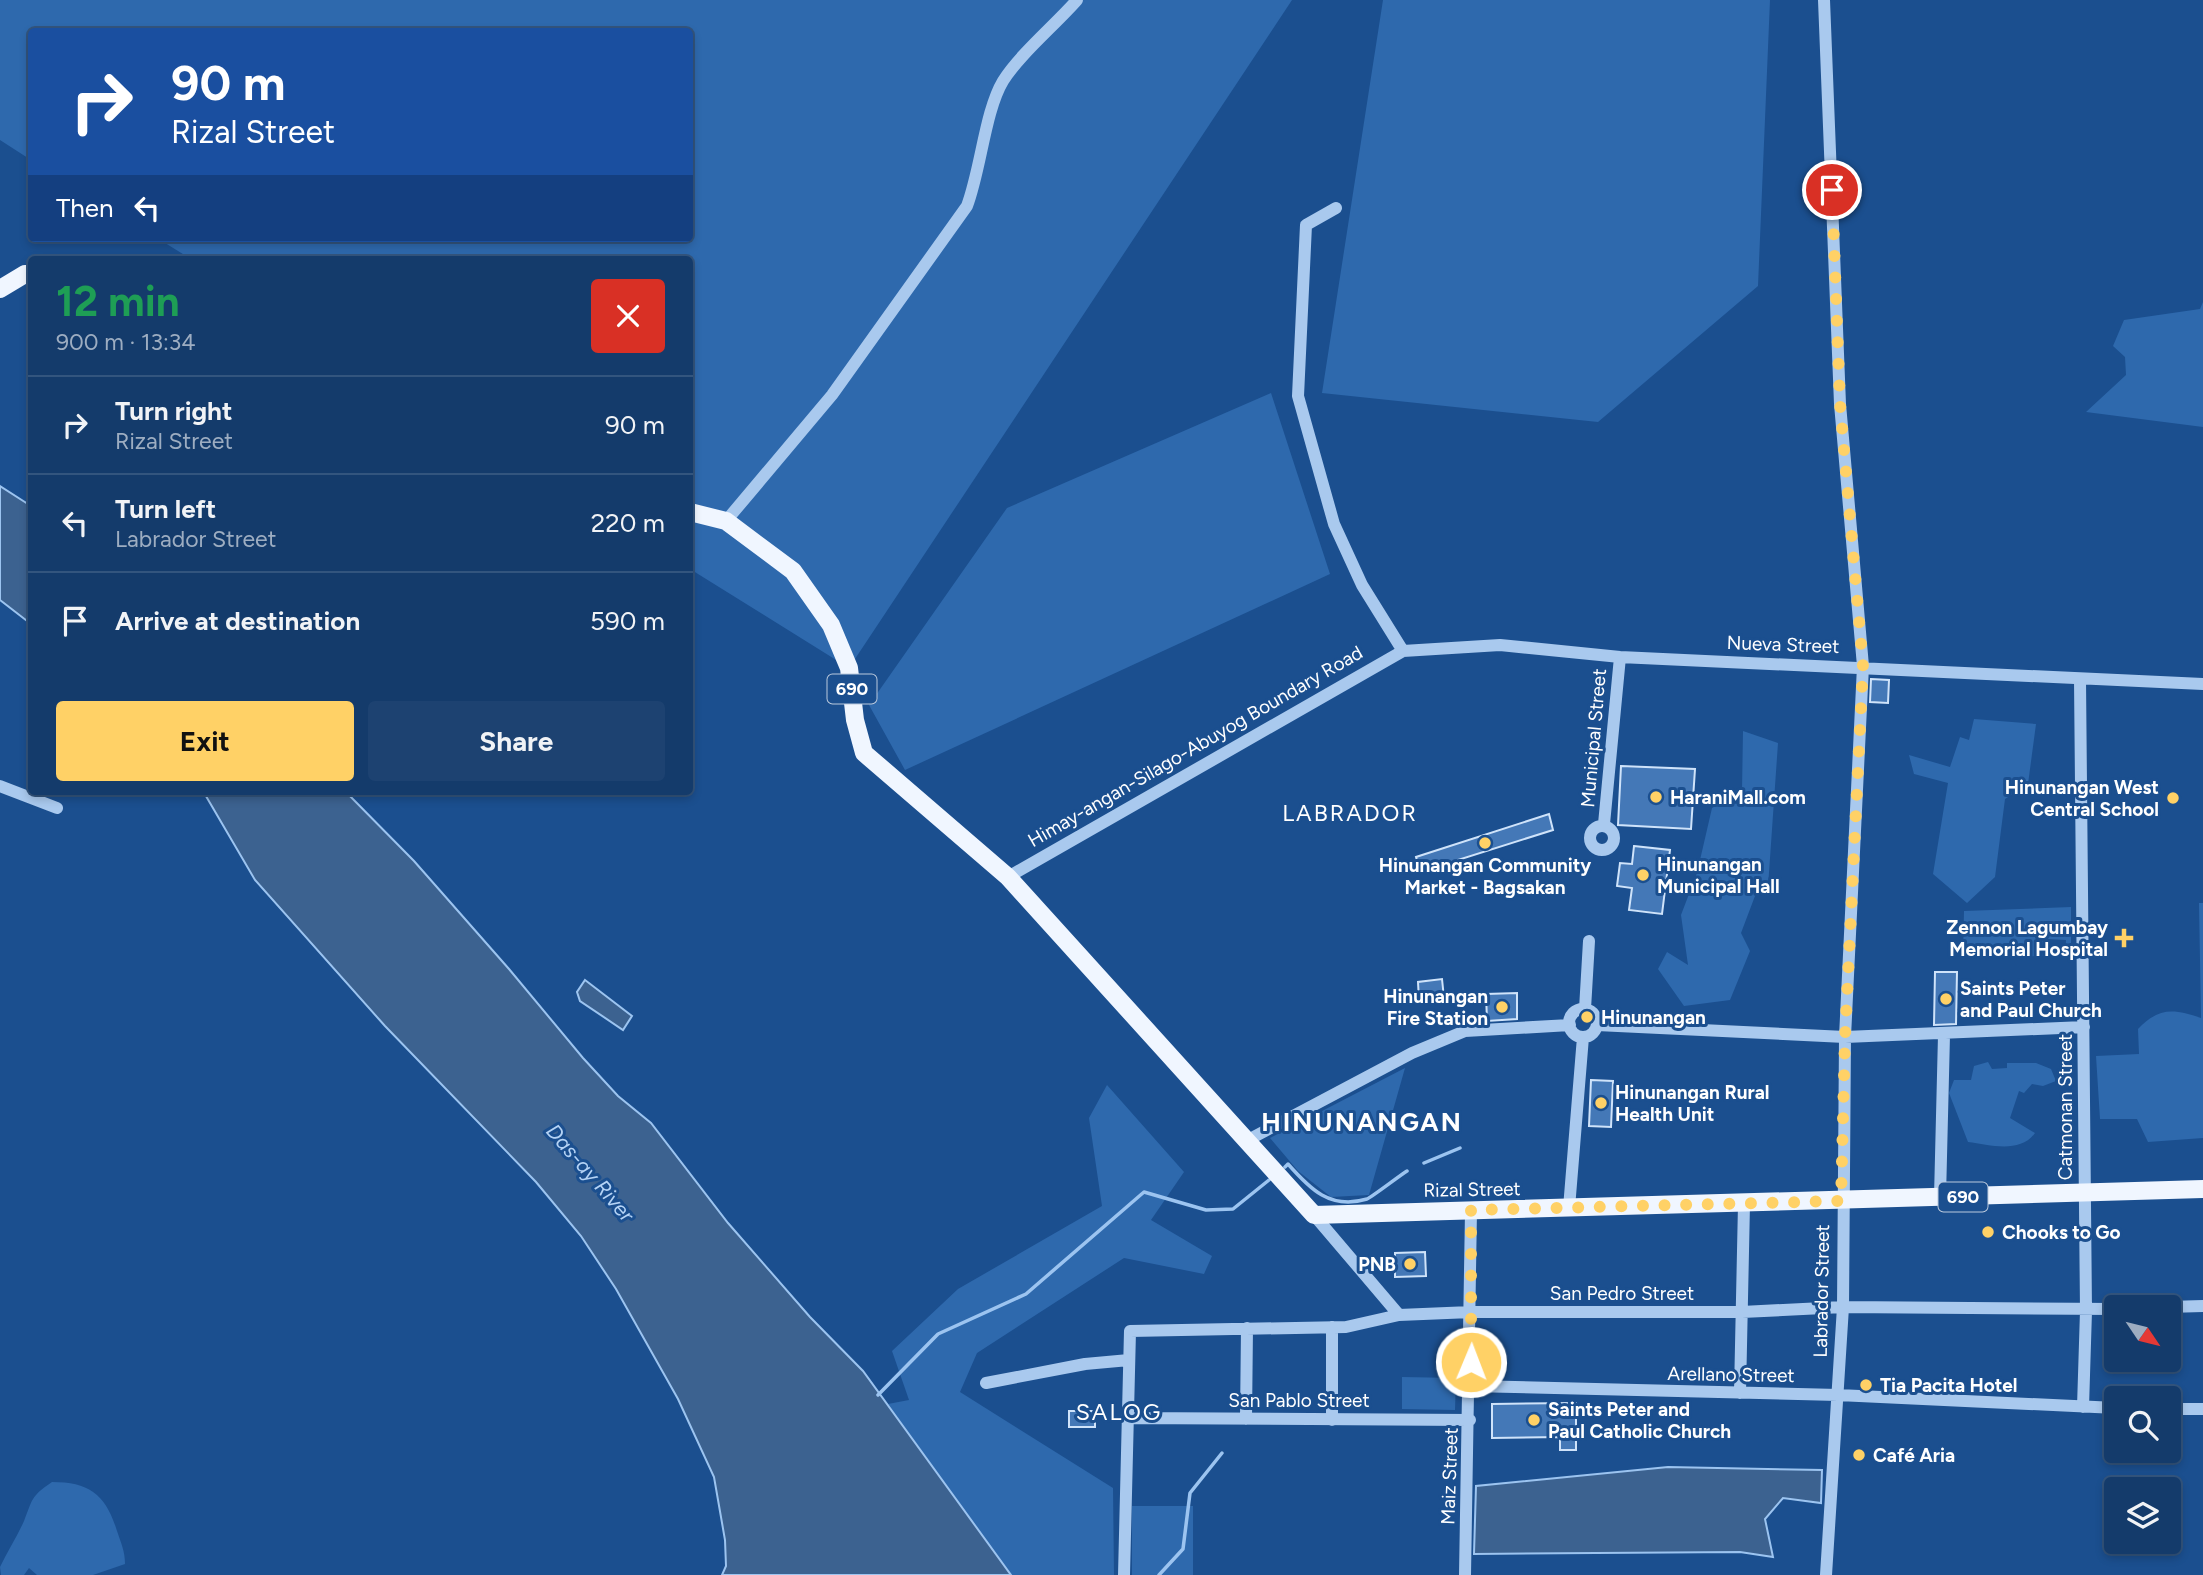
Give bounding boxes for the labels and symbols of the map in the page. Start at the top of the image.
pin [1802,160,1862,220]
street label: Nueva Street [1726,631,1840,658]
street label: Himay-angan-Silago-Abuyog Boundary Road [1024,641,1367,852]
street label: Municipal Street [1576,668,1611,808]
road number: 690 [828,674,876,704]
place label: Hinunangan West Central School [2005,776,2159,821]
place label: HaraniMall.com [1670,786,1806,809]
marker: HaraniMall.com [1648,789,1664,805]
marker: Hinunangan West Central School [2165,790,2181,806]
district label: LABRADOR [1282,799,1418,827]
marker: Hinunangan Community Market - Bagsakan [1477,835,1493,851]
place label: Hinunangan Municipal Hall [1657,853,1780,898]
place label: Hinunangan Community Market - Bagsakan [1379,854,1591,899]
marker: Hinunangan Municipal Hall [1635,867,1651,883]
place label: Zennon Lagumbay Memorial Hospital [1946,916,2108,961]
marker: Zennon Lagumbay Memorial Hospital [2114,928,2134,948]
place label: Saints Peter and Paul Church [1960,977,2102,1022]
place label: Hinunangan Fire Station [1383,985,1488,1030]
marker: Saints Peter and Paul Church [1938,991,1954,1007]
marker: Hinunangan Fire Station [1494,999,1510,1015]
place label: Hinunangan [1601,1006,1706,1029]
marker: Hinunangan [1579,1009,1595,1025]
street label: Catmonan Street [2054,1034,2077,1180]
place label: Hinunangan Rural Health Unit [1615,1081,1769,1126]
marker: Hinunangan Rural Health Unit [1593,1095,1609,1111]
district label: HINUNANGAN [1261,1106,1463,1138]
water label: Das-ay River [541,1119,640,1227]
street label: Rizal Street [1423,1177,1521,1202]
road number: 690 [1938,1182,1988,1212]
place label: Chooks to Go [2002,1221,2120,1244]
street label: Labrador Street [1809,1224,1834,1358]
marker: Chooks to Go [1980,1224,1996,1240]
place label: PNB [1358,1253,1396,1276]
marker: PNB [1402,1256,1418,1272]
street label: San Pedro Street [1550,1282,1694,1305]
north arrow [2104,1295,2180,1372]
position arrow [1434,1325,1508,1399]
street label: Arellano Street [1667,1362,1795,1387]
place label: Tia Pacita Hotel [1880,1374,2018,1397]
marker: Tia Pacita Hotel [1858,1377,1874,1393]
street label: San Pablo Street [1228,1389,1370,1412]
district label: SALOG [1076,1398,1162,1426]
place label: Saints Peter and Paul Catholic Church [1548,1398,1731,1443]
marker: Saints Peter and Paul Catholic Church [1526,1412,1542,1428]
street label: Maiz Street [1436,1427,1463,1525]
place label: Café Aria [1873,1444,1955,1467]
marker: Café Aria [1851,1447,1867,1463]

